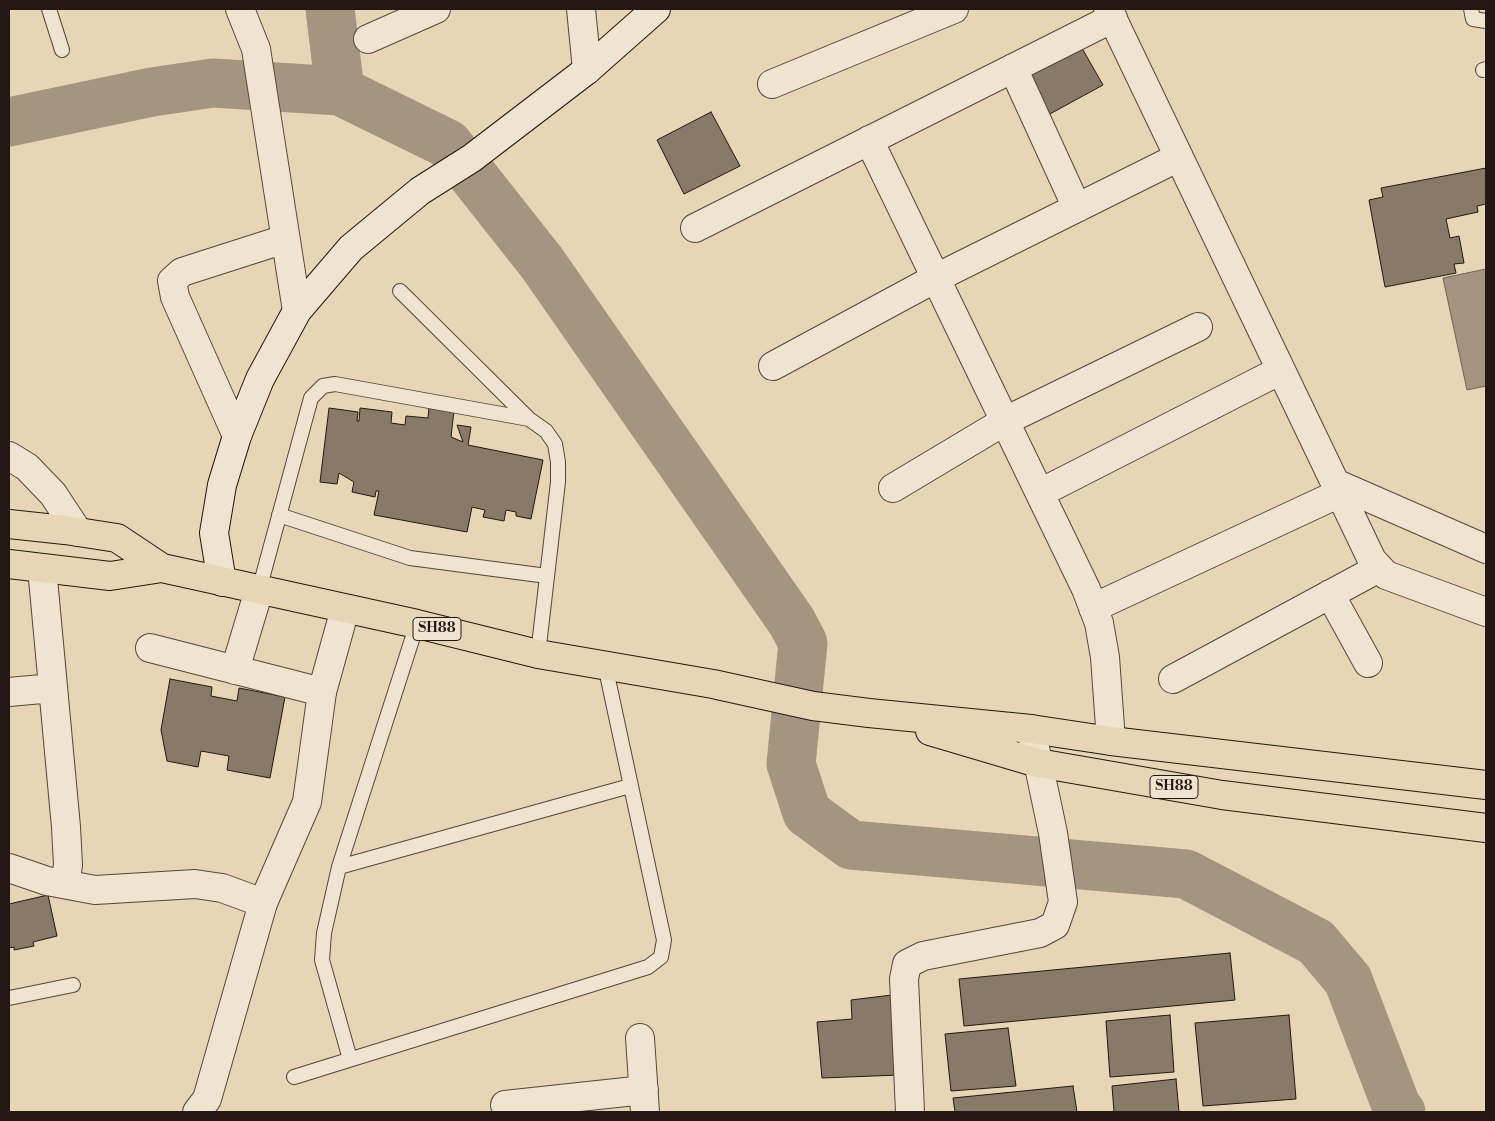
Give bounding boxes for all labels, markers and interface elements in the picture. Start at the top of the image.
road number: SH88 [413,618,461,640]
road number: SH88 [1150,776,1198,799]

